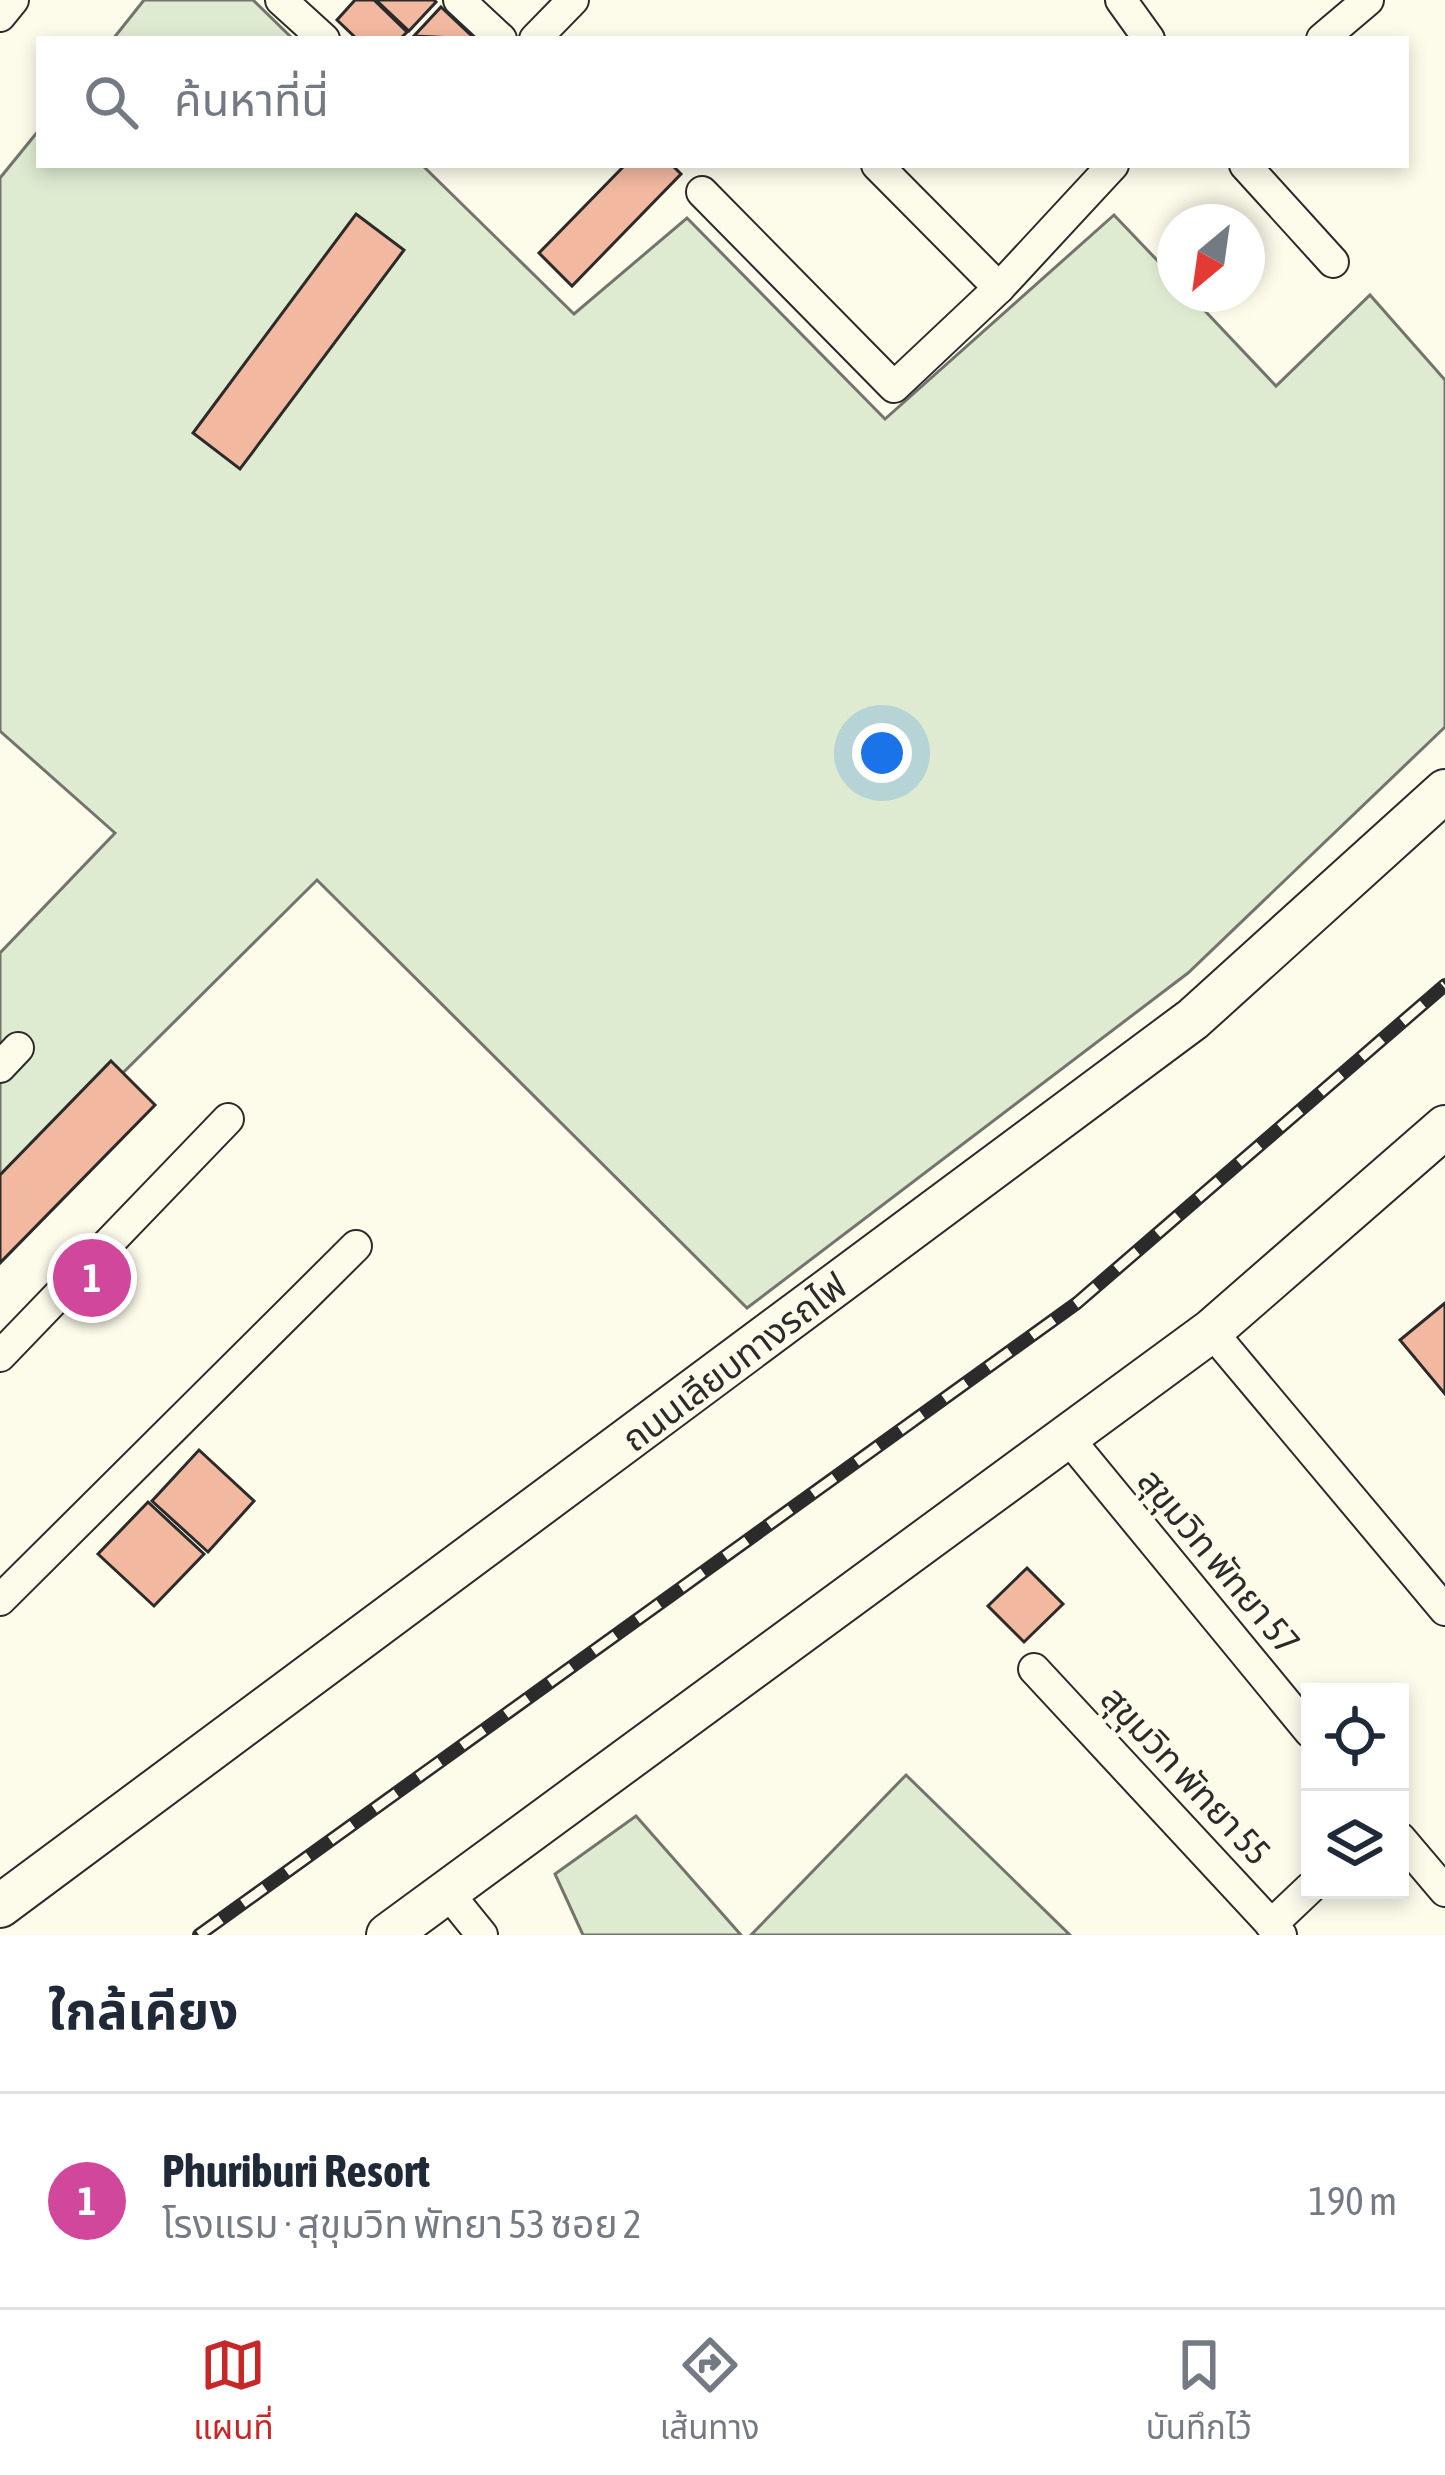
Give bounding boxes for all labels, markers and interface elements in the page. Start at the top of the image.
search box [36,36,1409,168]
icon: search [78,69,144,135]
text: ค้นหาที่นี่ [174,74,329,126]
north arrow [1157,204,1265,312]
your location [852,723,912,783]
pin: 1 [53,1233,131,1323]
street label: ถนนเลียบทางรถไฟ [614,1264,854,1460]
street label: สุขุมวิท พัทยา 57 [1129,1460,1309,1663]
street label: สุขุมวิท พัทยา 55 [1092,1677,1279,1874]
map controls [1301,1683,1409,1899]
button: locate [1301,1683,1409,1791]
button: layers [1301,1791,1409,1899]
text: ใกล้เคียง [48,1981,238,2040]
text: Phuriburi Resort [162,2145,430,2197]
text: 1 [78,2179,96,2223]
text: 190 m [1309,2179,1397,2223]
text: โรงแรม · สุขุมวิท พัทยา 53 ซอย 2 [162,2202,641,2246]
tab: แผนที่ [193,2332,274,2454]
tab: เส้นทาง [660,2332,760,2454]
tab: บันทึกไว้ [1146,2332,1252,2454]

